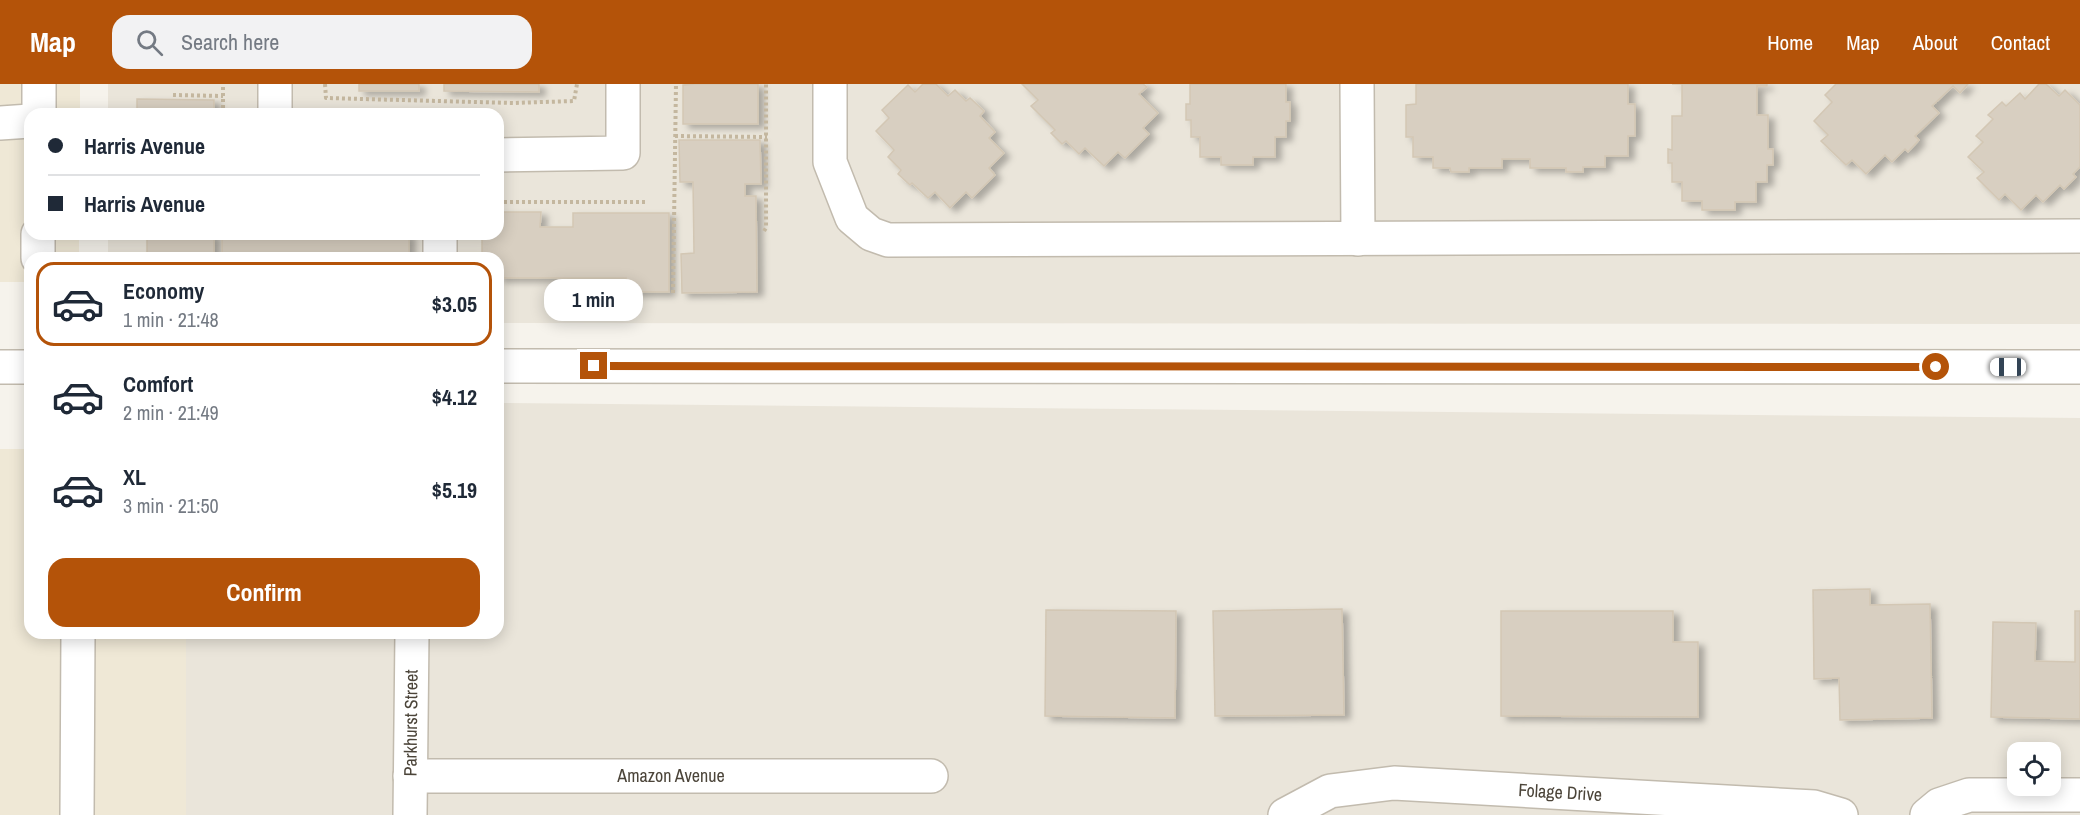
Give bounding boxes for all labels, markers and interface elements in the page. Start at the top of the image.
search box [112,15,532,69]
text: Map [30,23,76,61]
icon: search [133,26,166,59]
text: Search here [181,27,279,57]
text: Home [1767,28,1813,57]
text: Map [1846,28,1880,57]
text: About [1913,28,1958,57]
text: Contact [1991,28,2050,57]
text: Harris Avenue [84,131,205,161]
text: Harris Avenue [84,189,205,219]
text: Economy [123,276,204,306]
icon: car [51,277,105,331]
callout: 1 min [544,279,644,321]
text: 1 min [572,286,615,313]
text: $3.05 [432,289,477,319]
text: 1 min · 21:48 [123,306,219,333]
route end [580,352,607,379]
route start [1922,353,1949,380]
car [1990,358,2026,376]
text: Comfort [123,369,193,399]
icon: car [51,370,105,424]
text: $4.12 [432,382,477,412]
text: 2 min · 21:49 [123,399,219,426]
text: XL [123,462,146,492]
icon: car [51,463,105,517]
text: $5.19 [432,475,477,505]
text: 3 min · 21:50 [123,492,219,519]
button: Confirm [48,558,480,627]
street label: Parkhurst Street [397,669,424,777]
map controls [2007,742,2061,796]
button: locate [2007,742,2061,796]
street label: Amazon Avenue [616,763,725,788]
street label: Folage Drive [1518,777,1603,807]

